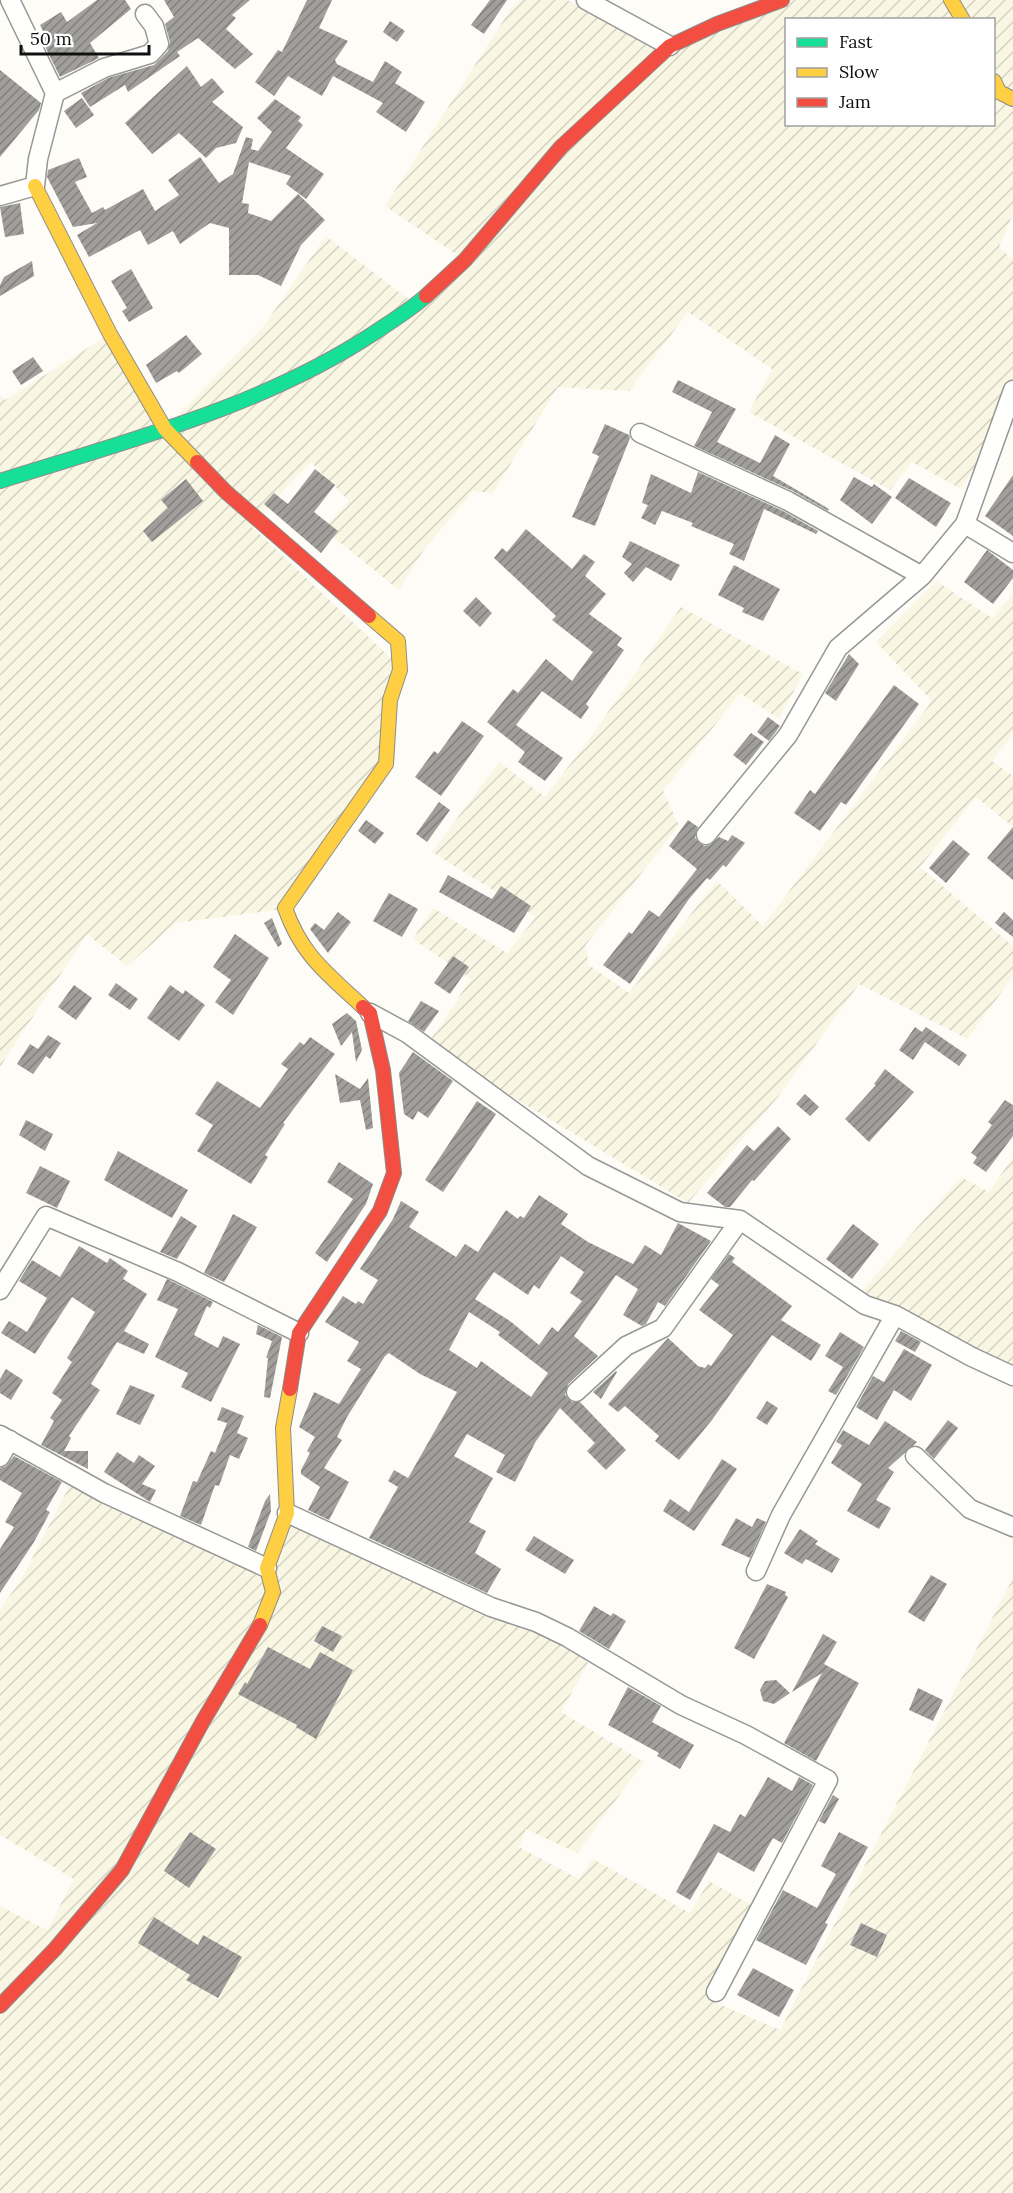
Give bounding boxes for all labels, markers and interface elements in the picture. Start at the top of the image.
scale bar [21,18,148,56]
legend [785,18,995,126]
text: 50 m [30,27,72,50]
text: Fast [839,30,873,53]
text: Slow [839,60,879,83]
text: Jam [838,90,871,113]

